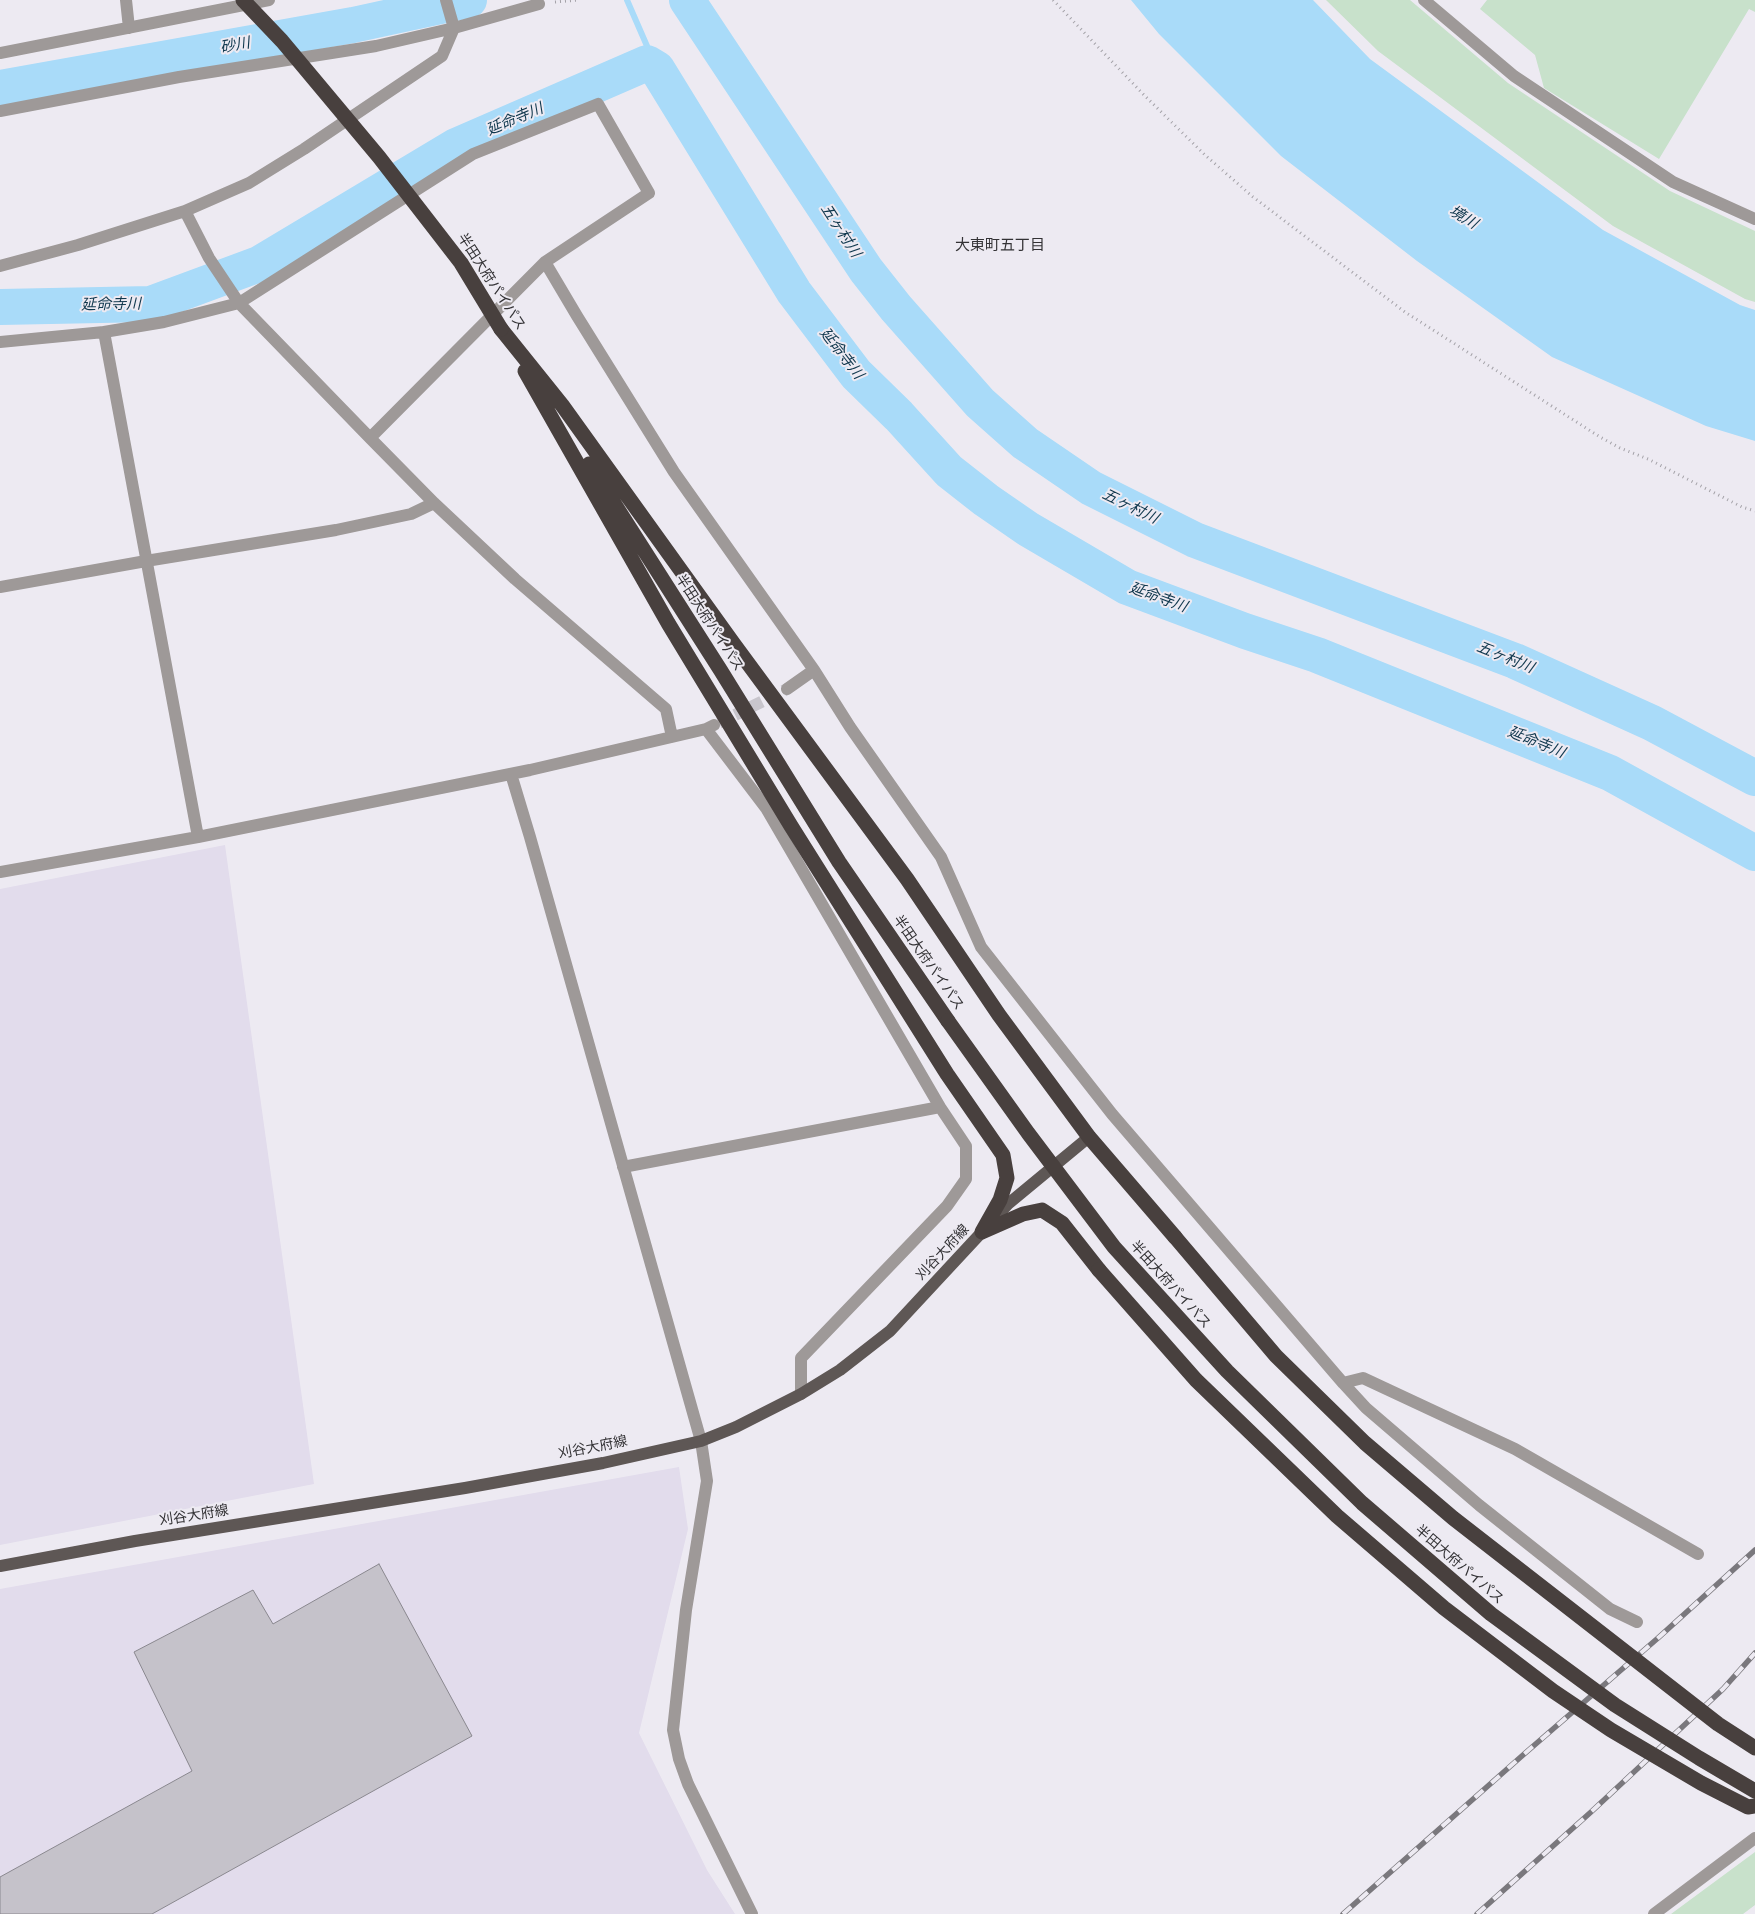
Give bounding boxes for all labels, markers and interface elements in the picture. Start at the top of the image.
water label: 砂川 [219,35,251,57]
water label: 延命寺川 [484,100,546,140]
water label: 五ヶ村川 [816,201,864,261]
water label: 境川 [1446,203,1480,233]
street label: 半田大府パイパス [453,230,529,334]
district label: 大東町五丁目 [955,237,1045,255]
water label: 延命寺川 [81,295,141,315]
water label: 延命寺川 [815,325,867,383]
water label: 五ヶ村川 [1099,486,1161,528]
street label: 半田大府パイパス [671,571,747,675]
water label: 延命寺川 [1127,579,1189,617]
water label: 五ヶ村川 [1474,638,1536,678]
water label: 延命寺川 [1505,723,1567,763]
street label: 半田大府パイパス [889,912,967,1014]
street label: 刈谷大府線 [913,1222,973,1284]
street label: 半田大府パイパス [1126,1238,1214,1332]
street label: 刈谷大府線 [557,1433,629,1463]
street label: 刈谷大府線 [158,1502,230,1530]
street label: 半田大府パイパス [1411,1522,1507,1608]

